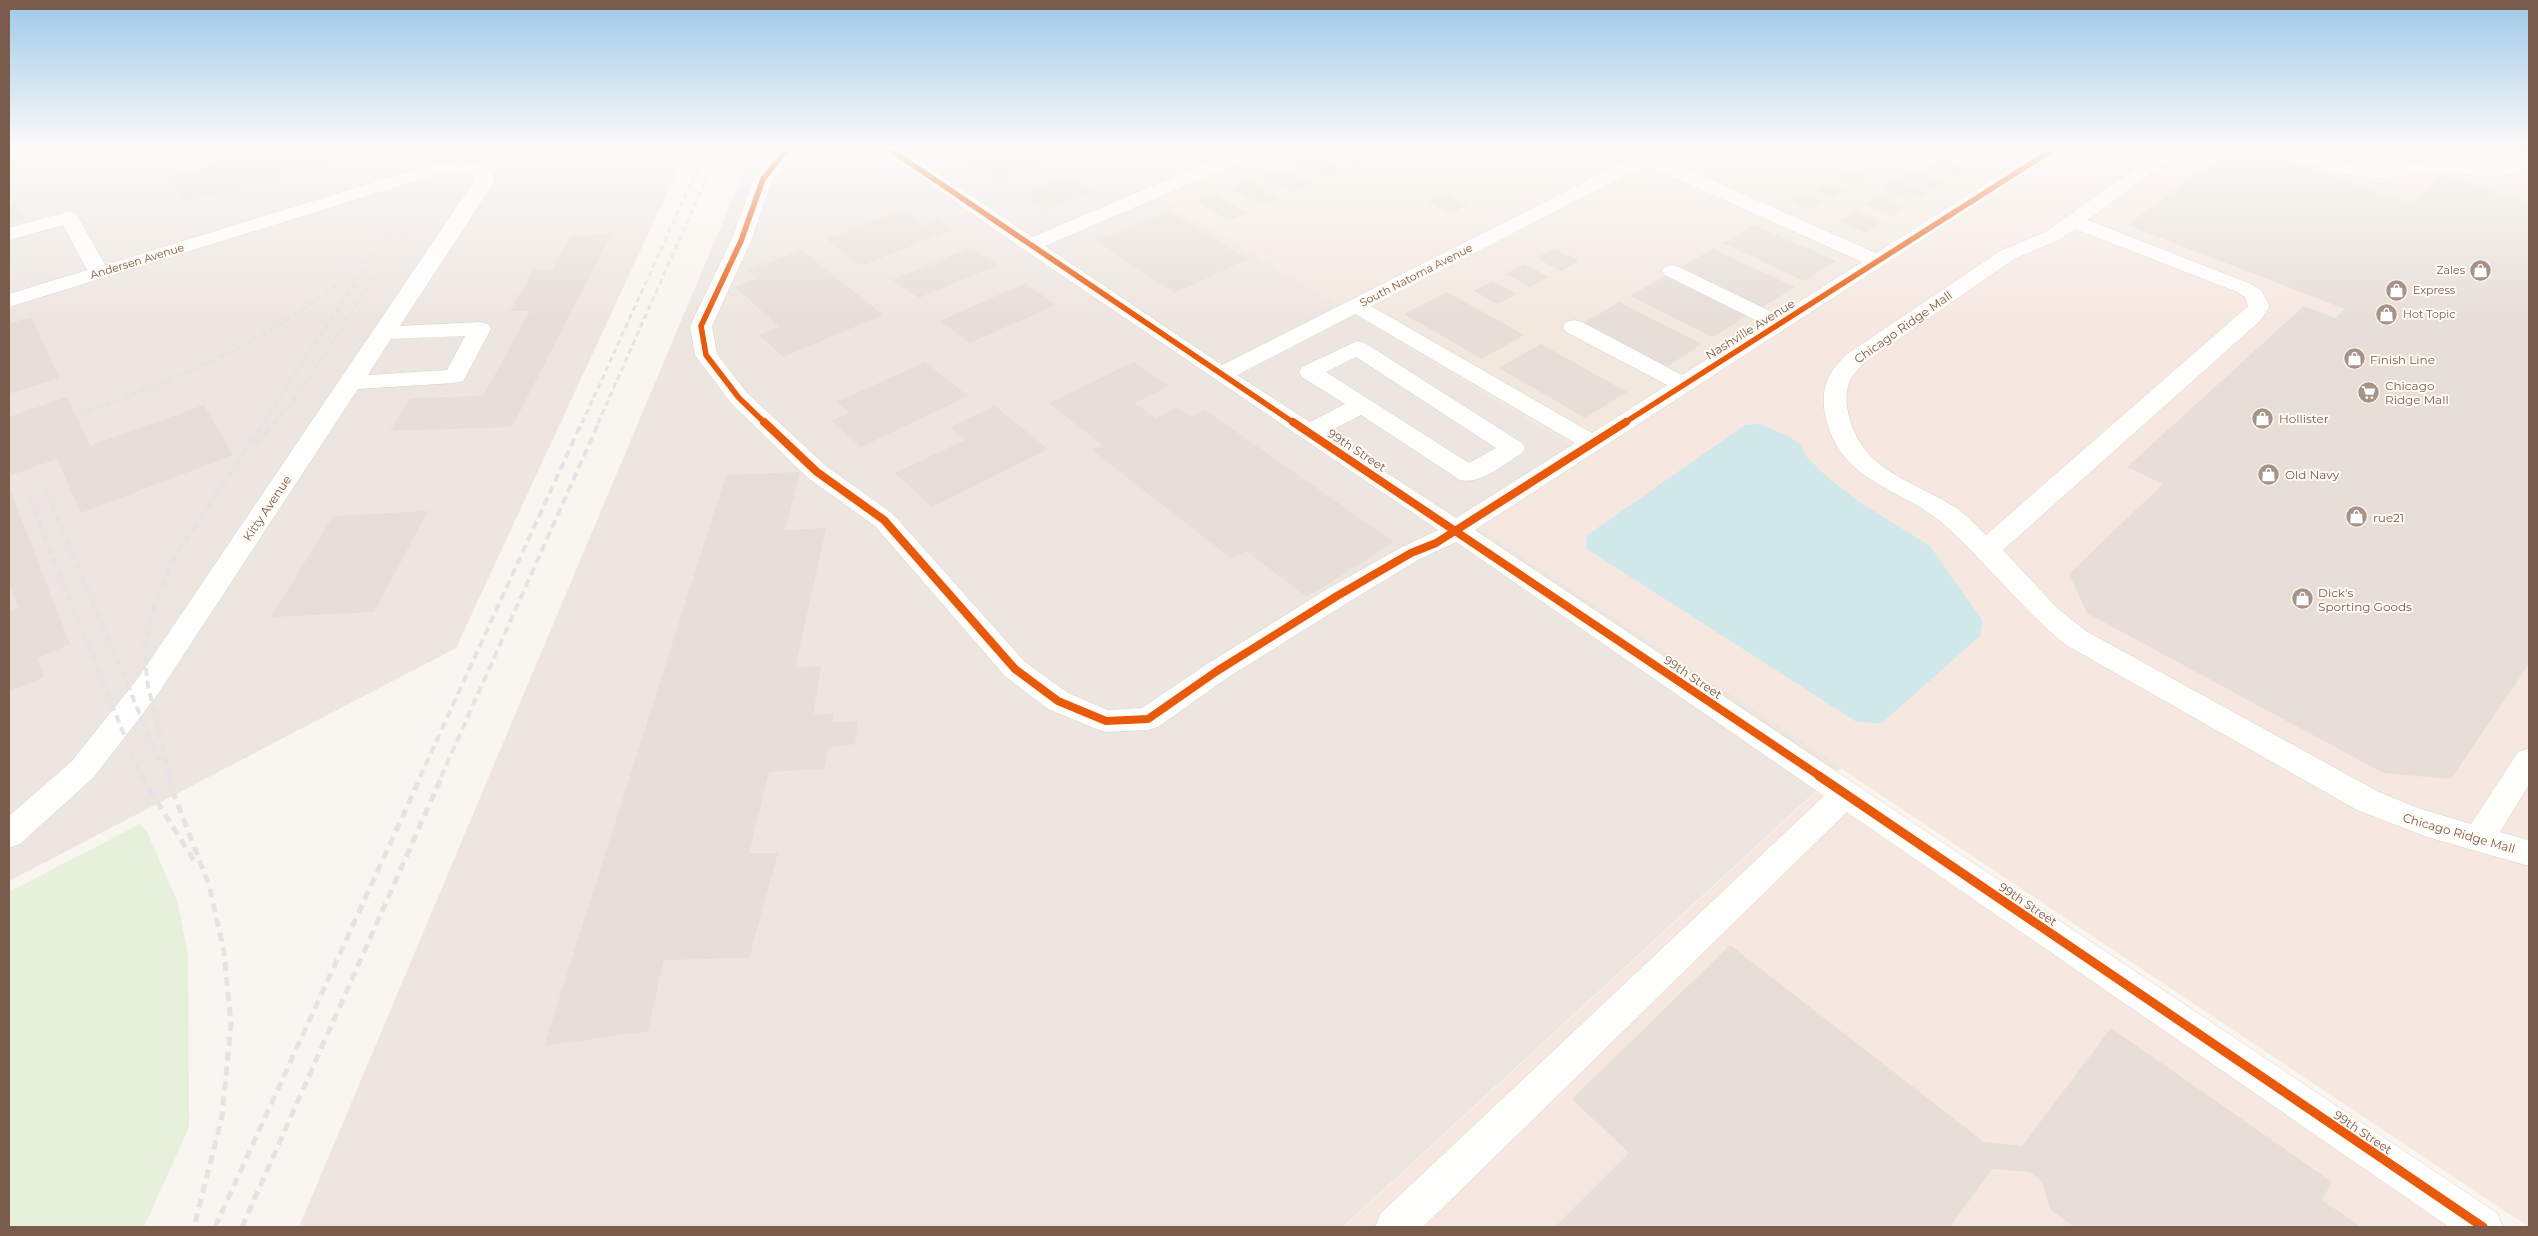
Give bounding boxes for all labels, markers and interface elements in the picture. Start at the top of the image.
street label: Andersen Avenue [88,240,186,282]
street label: South Natoma Avenue [1357,240,1475,310]
shop icon: Zales [2469,258,2493,282]
place label: Zales [2436,263,2466,277]
shop icon: Express [2385,278,2409,302]
place label: Express [2413,283,2456,297]
street label: Chicago Ridge Mall [1851,288,1955,366]
street label: Nashville Avenue [1703,295,1797,363]
shop icon: Hot Topic [2375,302,2399,326]
place label: Hot Topic [2403,307,2455,321]
shop icon: Finish Line [2342,347,2366,371]
place label: Finish Line [2370,352,2435,367]
place label: Chicago Ridge Mall [2385,378,2449,407]
supermarket icon: Chicago Ridge Mall [2357,380,2381,404]
shop icon: Hollister [2251,406,2275,430]
place label: Hollister [2279,411,2329,426]
street label: 99th Street [1325,425,1389,475]
shop icon: Old Navy [2257,462,2281,486]
place label: Old Navy [2285,467,2340,482]
street label: Kitty Avenue [240,472,294,544]
shop icon: rue21 [2345,505,2369,529]
place label: rue21 [2373,510,2404,525]
place label: Dick's Sporting Goods [2318,585,2412,614]
shop icon: Dick's Sporting Goods [2290,587,2314,611]
street label: 99th Street [1661,652,1725,702]
street label: Chicago Ridge Mall [2401,810,2517,856]
street label: 99th Street [1996,879,2060,929]
street label: 99th Street [2331,1107,2395,1157]

